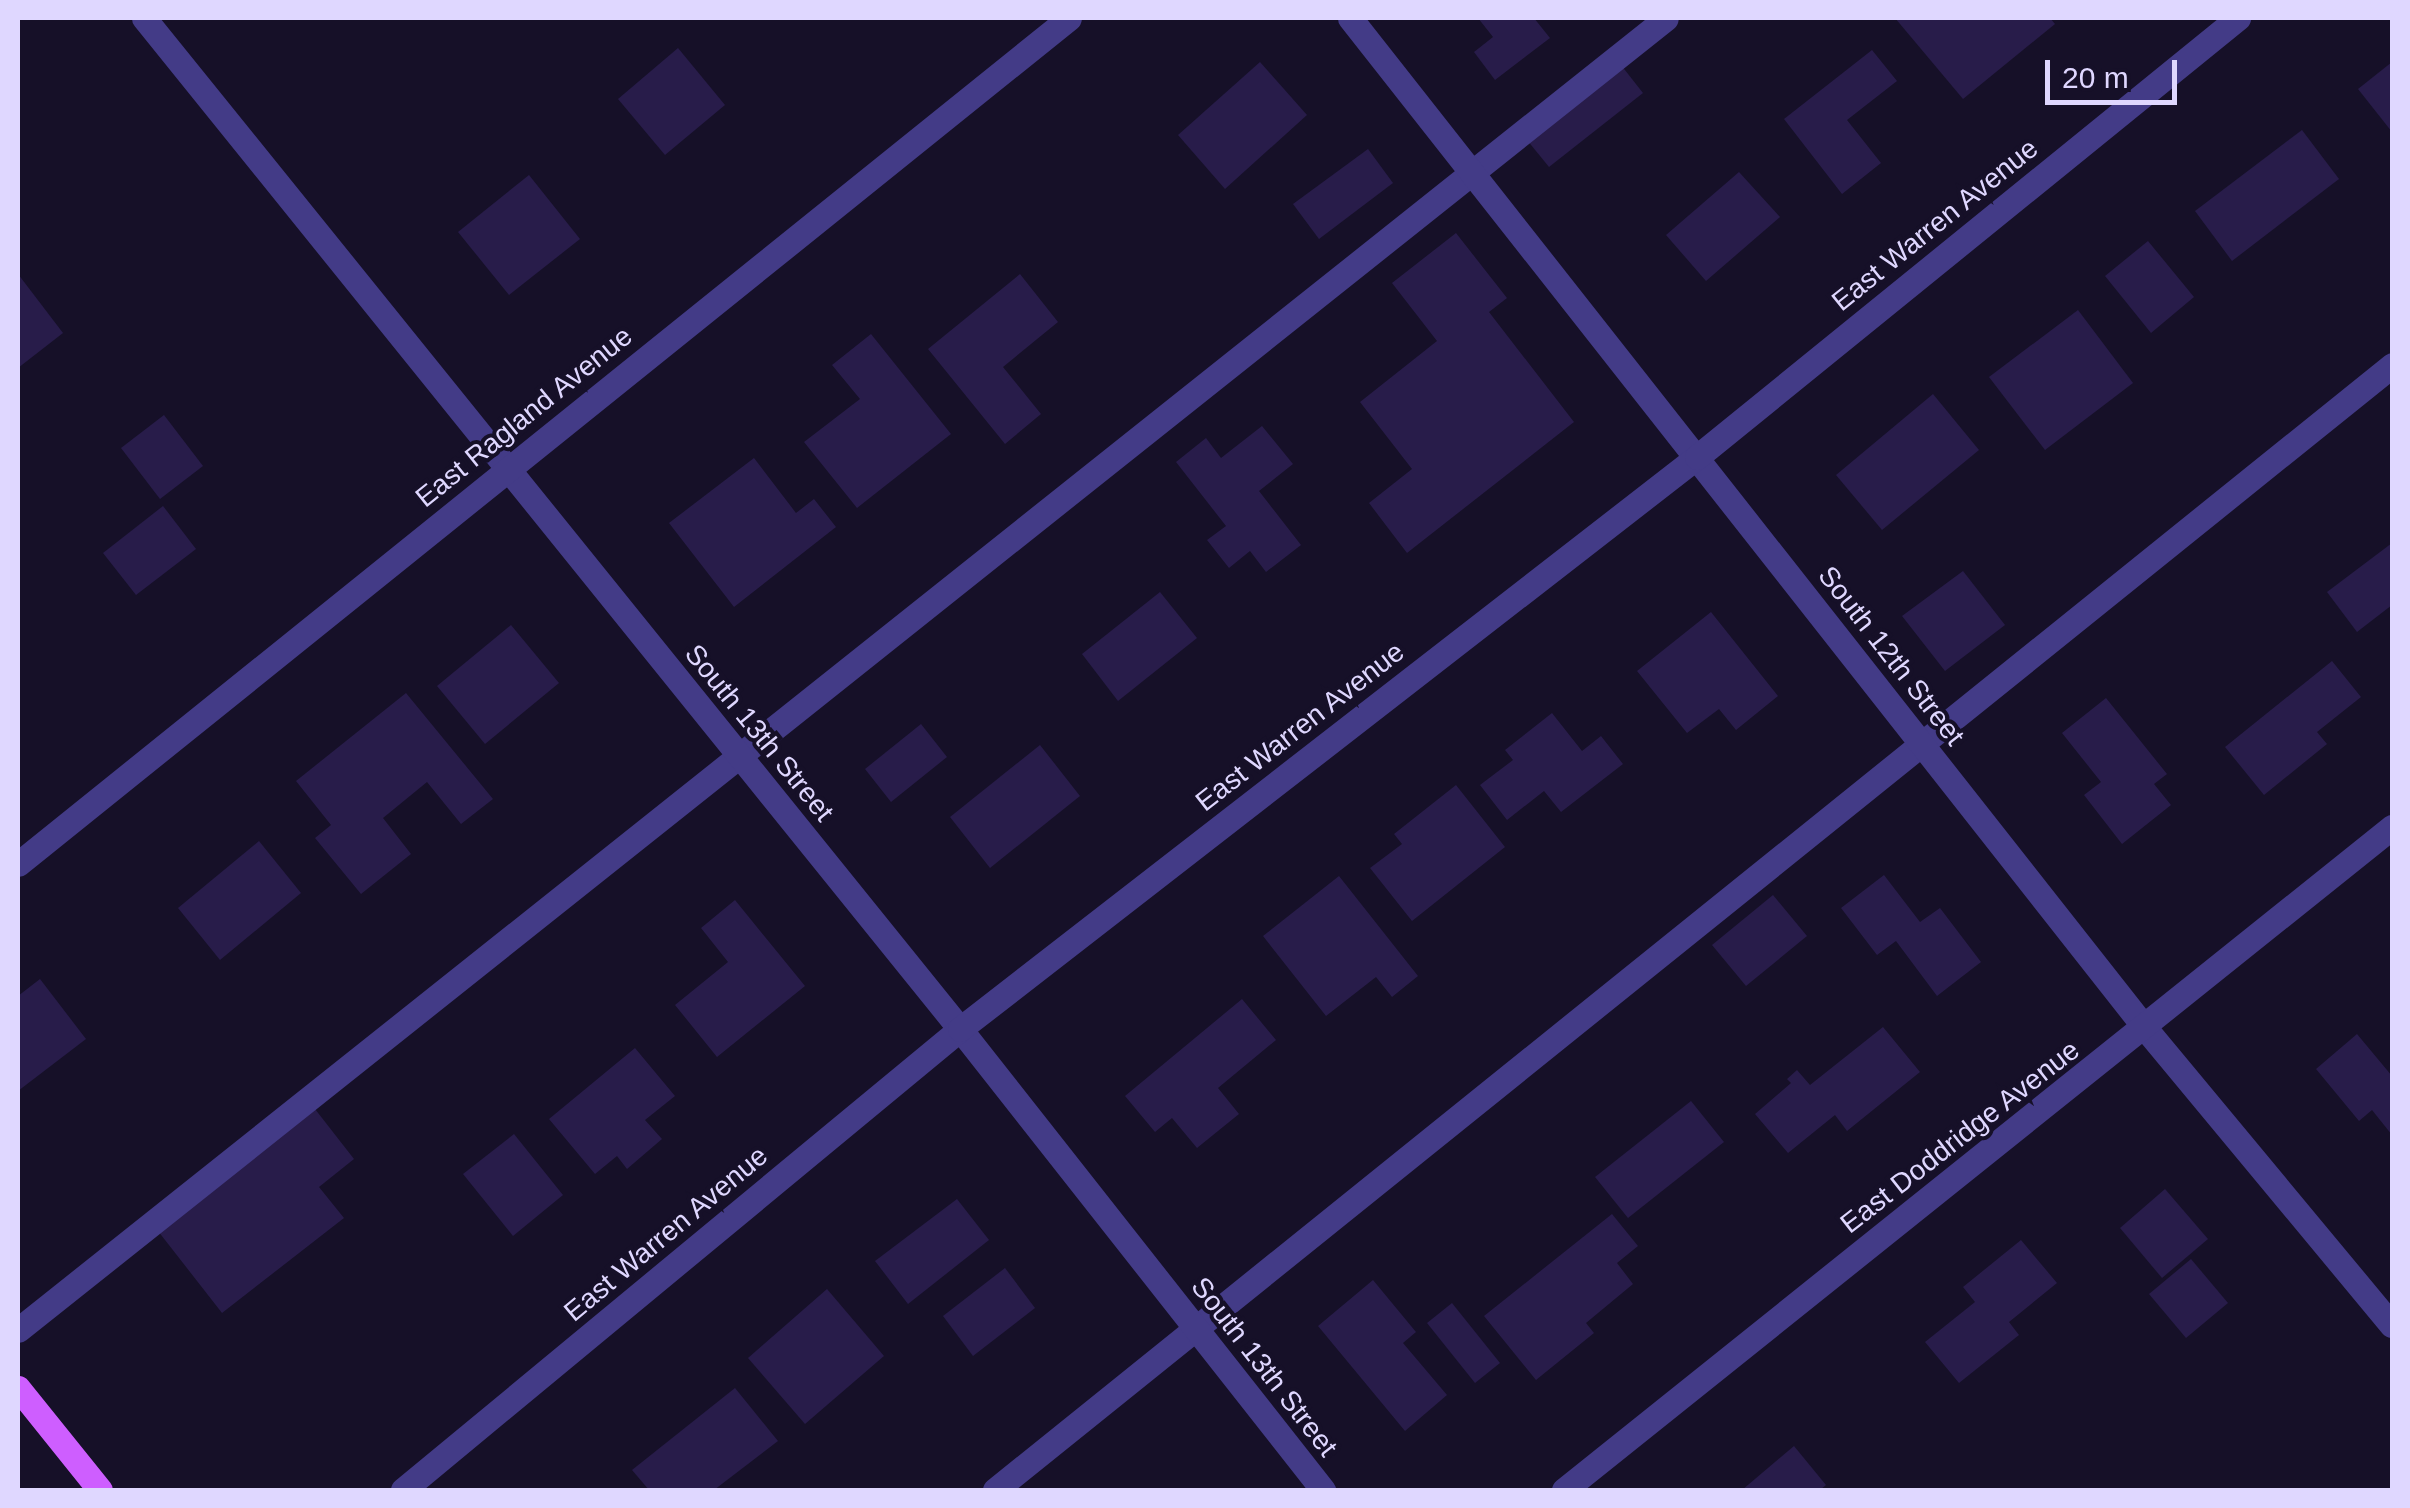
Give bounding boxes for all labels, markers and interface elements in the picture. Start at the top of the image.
scale bar [2050,40,2182,102]
text: 20 m [2062,61,2129,94]
street label: East Warren Avenue [1825,131,2045,319]
street label: East Ragland Avenue [408,319,640,515]
street label: South 12th Street [1811,560,1971,752]
street label: East Warren Avenue [1188,635,1412,819]
street label: South 13th Street [677,638,841,828]
street label: East Doddridge Avenue [1833,1033,2087,1241]
street label: East Warren Avenue [557,1139,775,1329]
street label: South 13th Street [1184,1271,1344,1463]

